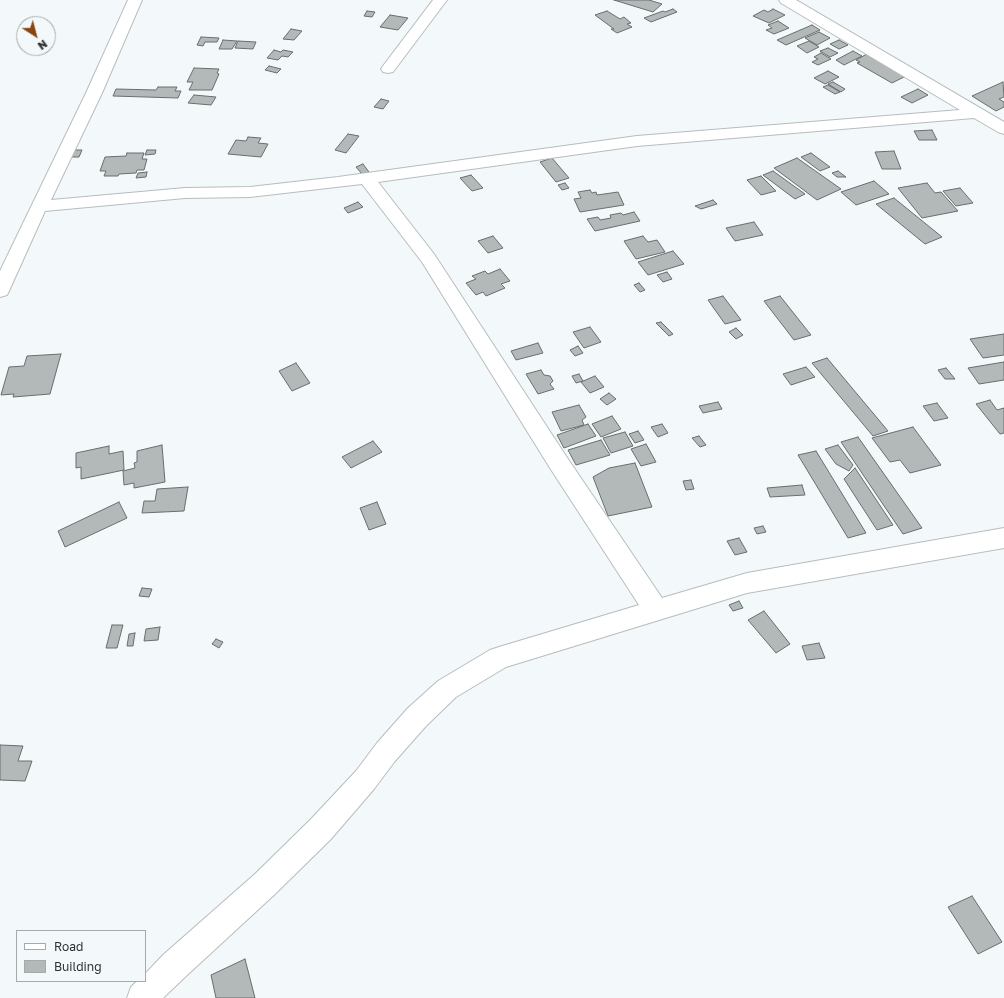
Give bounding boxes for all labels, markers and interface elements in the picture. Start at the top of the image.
north arrow [16,16,56,56]
text: N [36,38,50,53]
legend [16,930,146,982]
text: Road [54,939,83,954]
text: Building [54,959,102,974]

